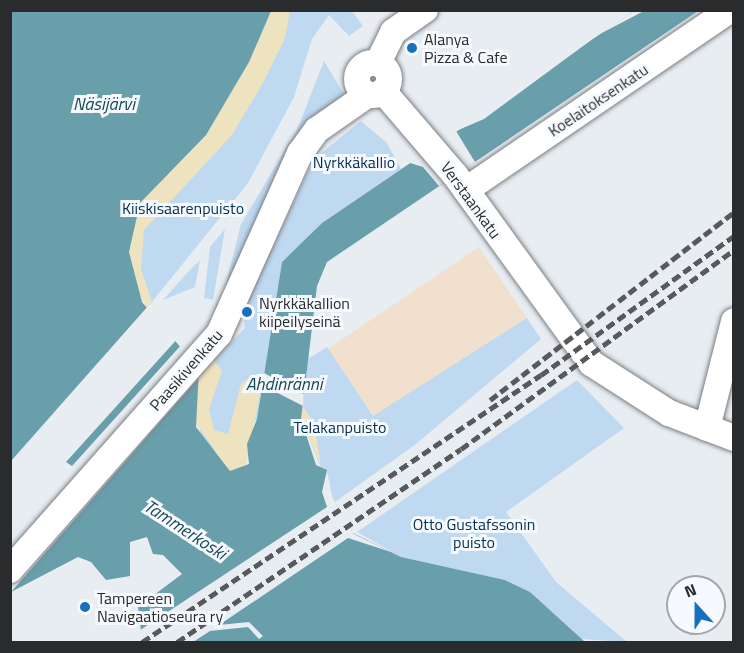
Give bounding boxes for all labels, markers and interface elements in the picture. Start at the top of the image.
place label: Alanya Pizza & Cafe [424,29,508,67]
marker: Alanya Pizza & Cafe [405,41,419,55]
street label: Koelaitoksenkatu [544,60,652,140]
water label: Näsijärvi [73,93,135,115]
park label: Nyrkkäkallio [313,152,395,172]
street label: Verstaankatu [437,158,505,242]
park label: Kiiskisaarenpuisto [122,198,244,218]
place label: Nyrkkäkallion kiipeilyseinä [259,293,350,331]
marker: Nyrkkäkallion kiipeilyseinä [240,305,254,319]
street label: Paasikivenkatu [145,325,227,415]
water label: Ahdinränni [246,373,322,395]
park label: Telakanpuisto [294,417,386,437]
water label: Tammerkoski [140,495,230,565]
park label: Otto Gustafssonin puisto [413,514,535,552]
north arrow [666,575,726,635]
text: N [681,577,700,603]
place label: Tampereen Navigaatioseura ry [97,588,223,626]
marker: Tampereen Navigaatioseura ry [78,600,92,614]

